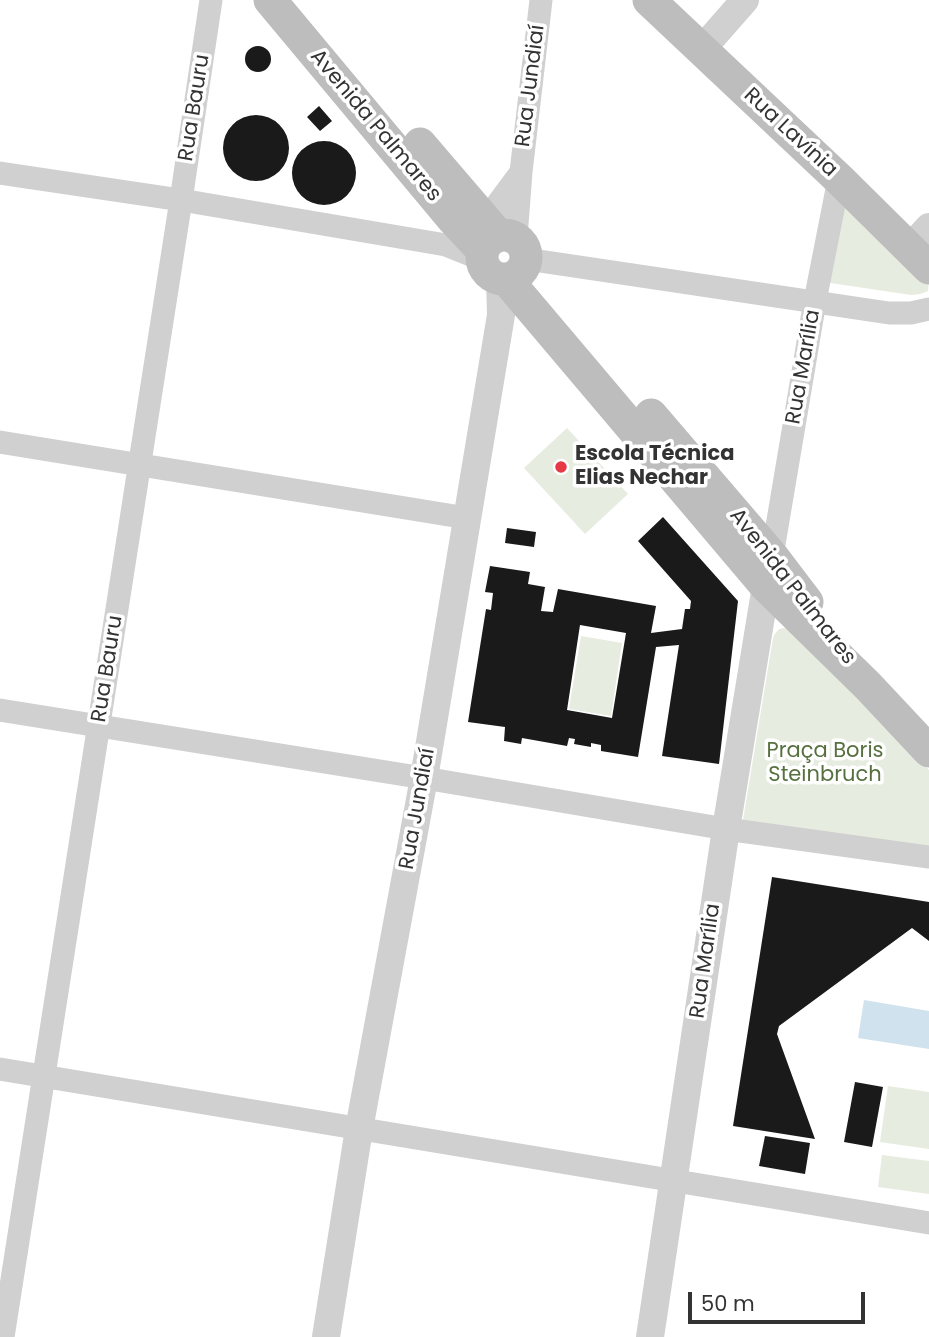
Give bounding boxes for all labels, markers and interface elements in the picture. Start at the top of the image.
street label: Rua Jundiaí [511,24,551,148]
street label: Avenida Palmares [304,45,446,207]
street label: Rua Bauru [174,53,216,163]
street label: Rua Lavínia [738,83,842,183]
street label: Rua Marília [782,308,826,426]
place label: Escola Técnica Elias Nechar [575,442,734,492]
marker: Escola Técnica Elias Nechar [553,459,569,475]
street label: Avenida Palmares [723,504,861,670]
street label: Rua Bauru [87,614,129,724]
park label: Praça Boris Steinbruch [766,739,884,789]
street label: Rua Jundiaí [395,746,441,872]
street label: Rua Marília [685,902,727,1020]
scale bar [691,1278,868,1322]
text: 50 m [701,1289,755,1318]

